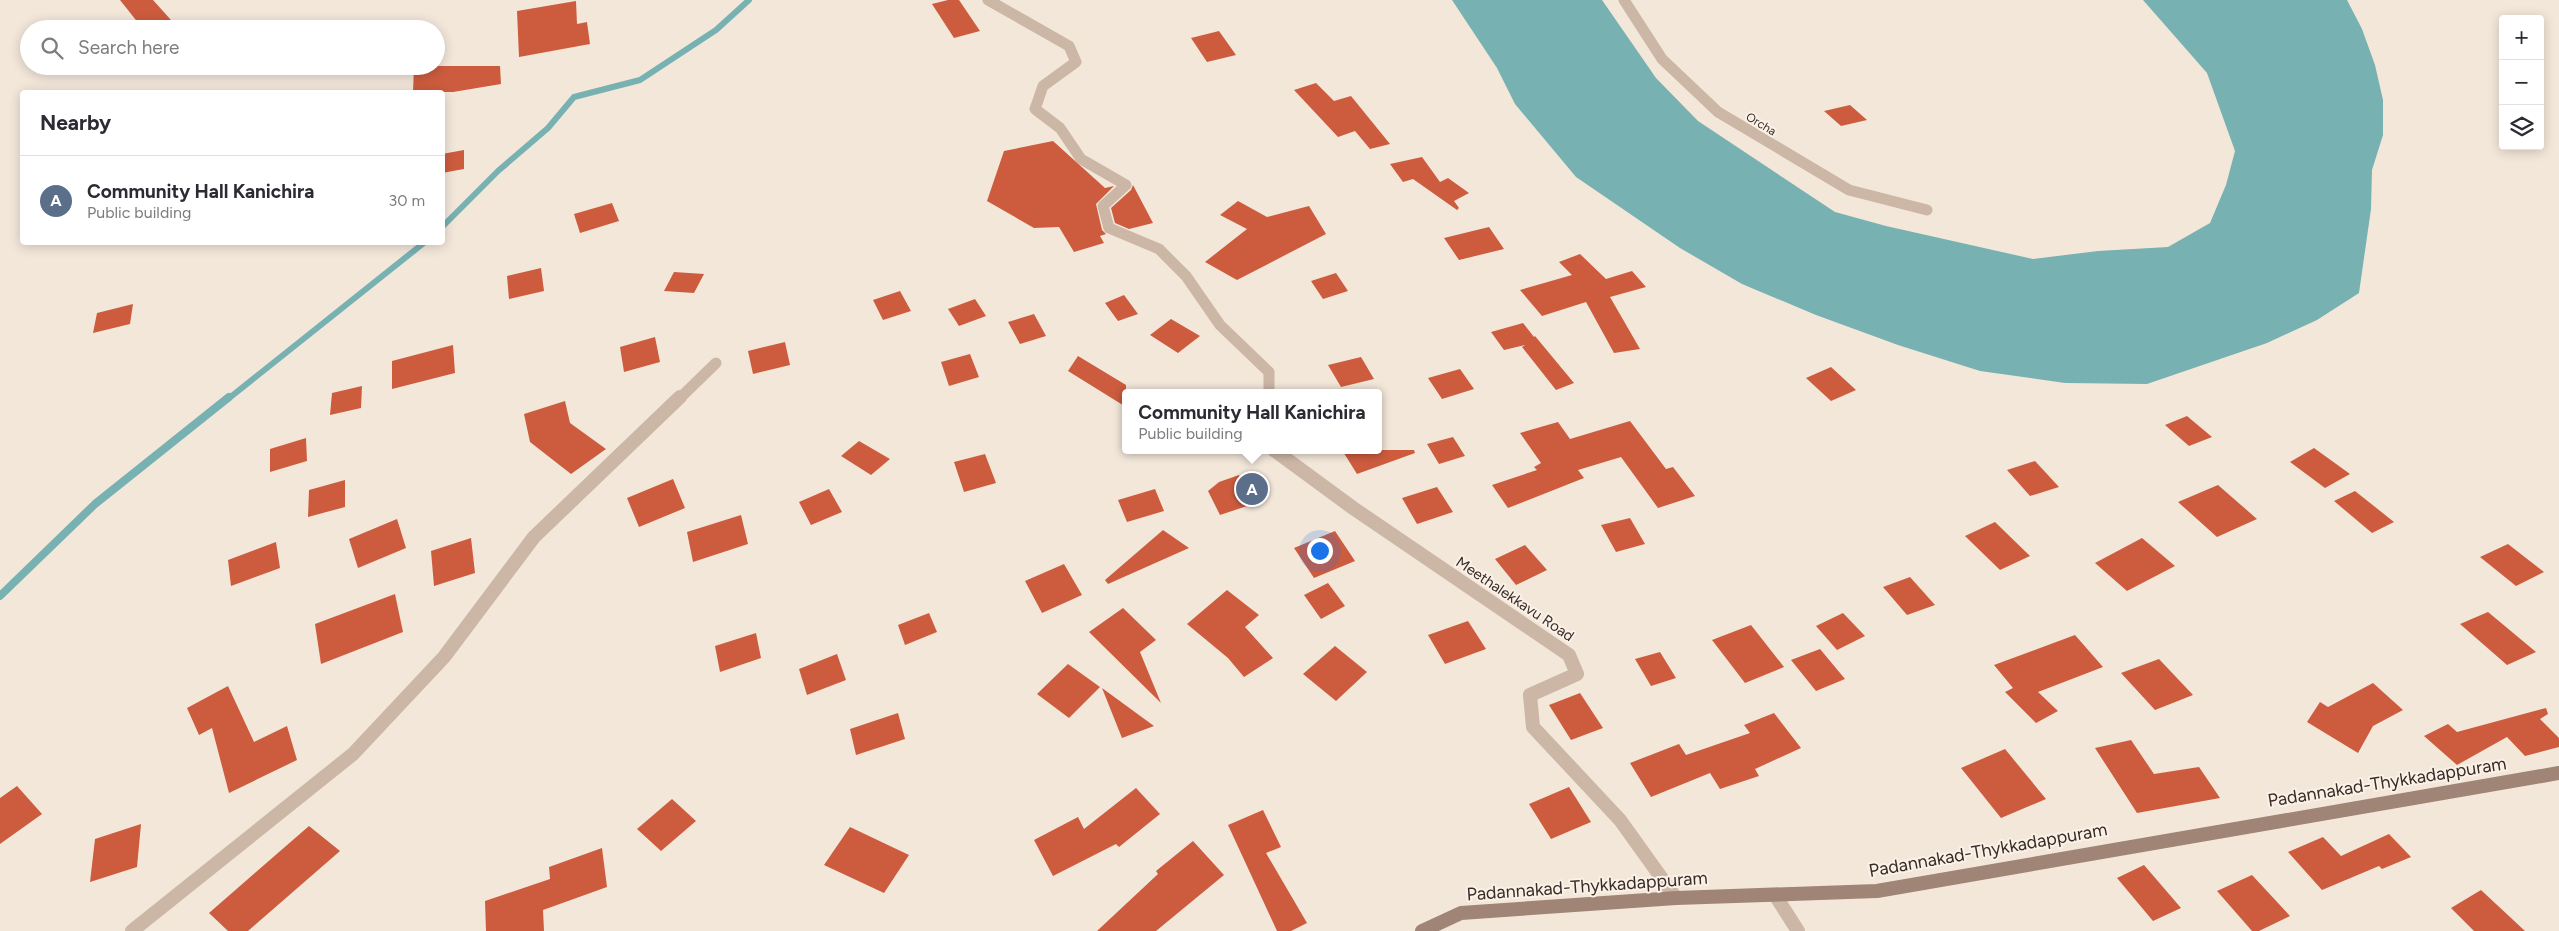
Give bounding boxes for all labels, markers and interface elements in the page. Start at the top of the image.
map controls [2499,15,2544,150]
button: + [2499,15,2544,60]
search box [20,20,445,75]
icon: search [38,34,66,62]
text: Search here [78,36,180,59]
button: − [2499,60,2544,105]
button: layers [2499,105,2544,150]
text: Nearby [40,110,111,135]
street label: Orcha [1743,110,1779,138]
text: Community Hall Kanichira [87,180,314,203]
text: A [50,191,62,210]
text: 30 m [388,191,425,210]
text: Public building [87,203,191,222]
popup [1122,389,1382,454]
text: Community Hall Kanichira [1138,401,1366,424]
text: Public building [1138,424,1243,443]
pin: A [1236,470,1268,508]
your location [1307,538,1333,564]
street label: Meethalekkavu Road [1453,553,1577,645]
street label: Padannakad-Thykkadappuram [2266,752,2508,812]
street label: Padannakad-Thykkadappuram [1867,818,2109,882]
street label: Padannakad-Thykkadappuram [1466,867,1708,905]

